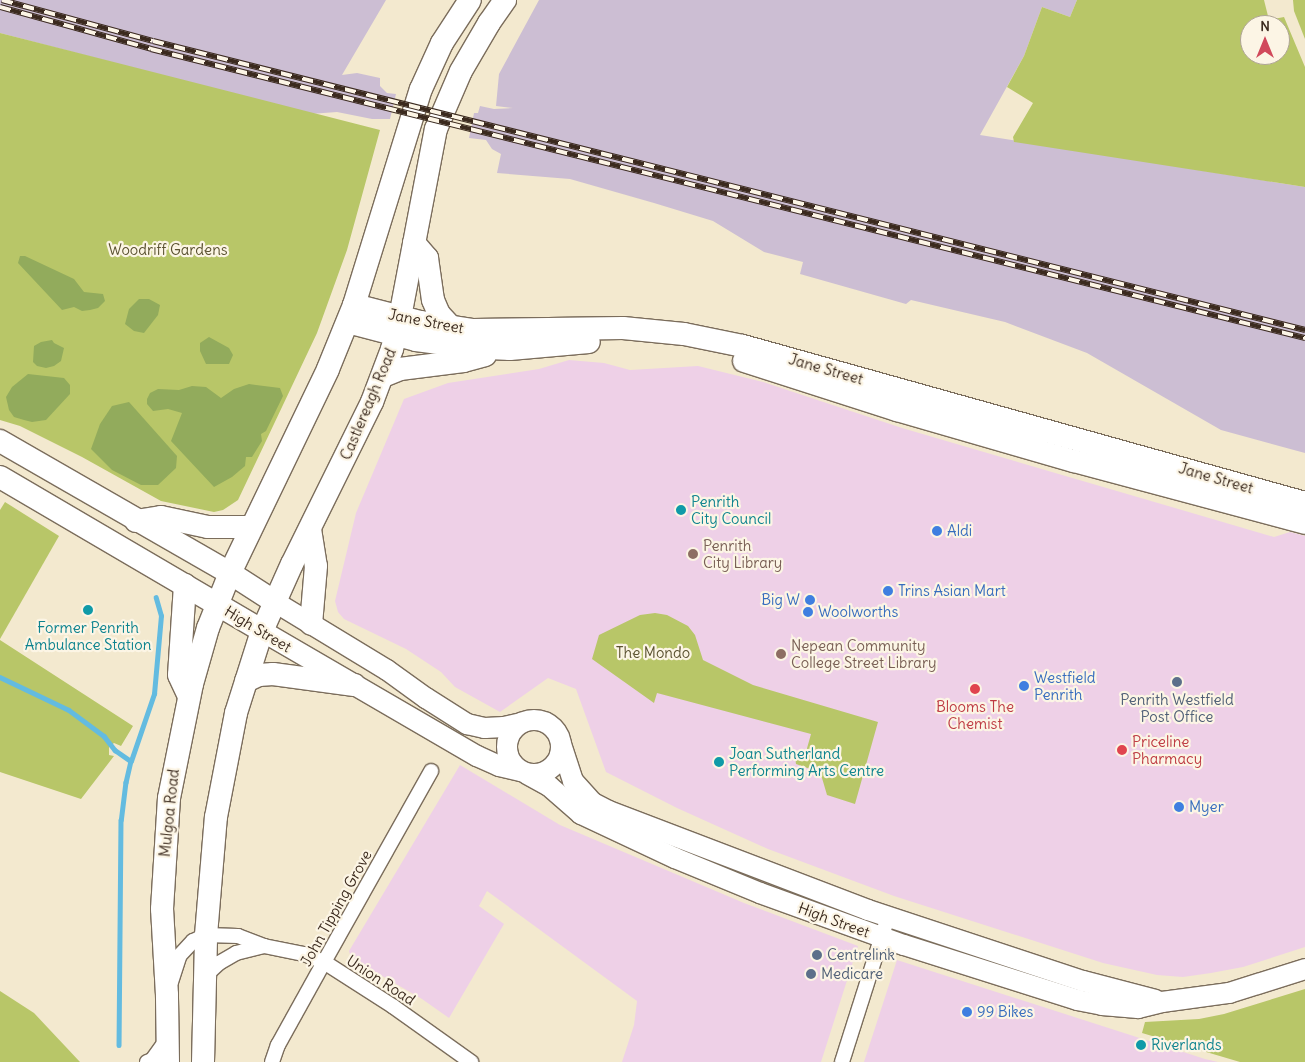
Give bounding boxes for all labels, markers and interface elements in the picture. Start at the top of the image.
north arrow [1240,15,1290,65]
text: N [1260,17,1270,35]
park label: Woodriff Gardens [108,241,228,259]
street label: Jane Street [387,305,465,337]
street label: Castlereagh Road [336,345,400,463]
street label: Jane Street [787,350,865,388]
street label: Jane Street [1177,459,1255,497]
place label: Penrith City Council [691,492,771,527]
marker: Penrith City Council [675,504,687,516]
place label: Aldi [947,522,972,540]
marker: Aldi [931,525,943,537]
place label: Penrith City Library [703,536,782,571]
marker: Penrith City Library [687,548,699,560]
place label: Trins Asian Mart [898,582,1006,600]
marker: Trins Asian Mart [882,585,894,597]
place label: Big W [761,591,800,609]
marker: Big W [804,594,816,606]
street label: High Street [221,602,295,656]
place label: Woolworths [818,603,898,621]
marker: Former Penrith Ambulance Station [82,604,94,616]
marker: Woolworths [802,606,814,618]
place label: Former Penrith Ambulance Station [25,618,151,653]
place label: Nepean Community College Street Library [791,636,937,671]
park label: The Mondo [616,644,690,662]
marker: Nepean Community College Street Library [775,648,787,660]
place label: Westfield Penrith [1034,668,1096,703]
marker: Penrith Westfield Post Office [1171,676,1183,688]
marker: Westfield Penrith [1018,680,1030,692]
marker: Blooms The Chemist [969,683,981,695]
place label: Penrith Westfield Post Office [1120,690,1234,725]
place label: Blooms The Chemist [936,697,1014,732]
place label: Priceline Pharmacy [1132,732,1202,767]
place label: Joan Sutherland Performing Arts Centre [729,744,884,779]
marker: Priceline Pharmacy [1116,744,1128,756]
marker: Joan Sutherland Performing Arts Centre [713,756,725,768]
street label: Mulgoa Road [155,768,183,858]
place label: Myer [1189,798,1224,816]
marker: Myer [1173,801,1185,813]
street label: John Tipping Grove [297,847,375,969]
street label: High Street [796,899,872,941]
place label: Centrelink [827,946,895,964]
marker: Centrelink [811,949,823,961]
street label: Union Road [343,951,419,1009]
place label: Medicare [821,965,883,983]
marker: Medicare [805,968,817,980]
place label: 99 Bikes [977,1003,1033,1021]
marker: 99 Bikes [961,1006,973,1018]
place label: Riverlands [1151,1036,1222,1054]
marker: Riverlands [1135,1039,1147,1051]

